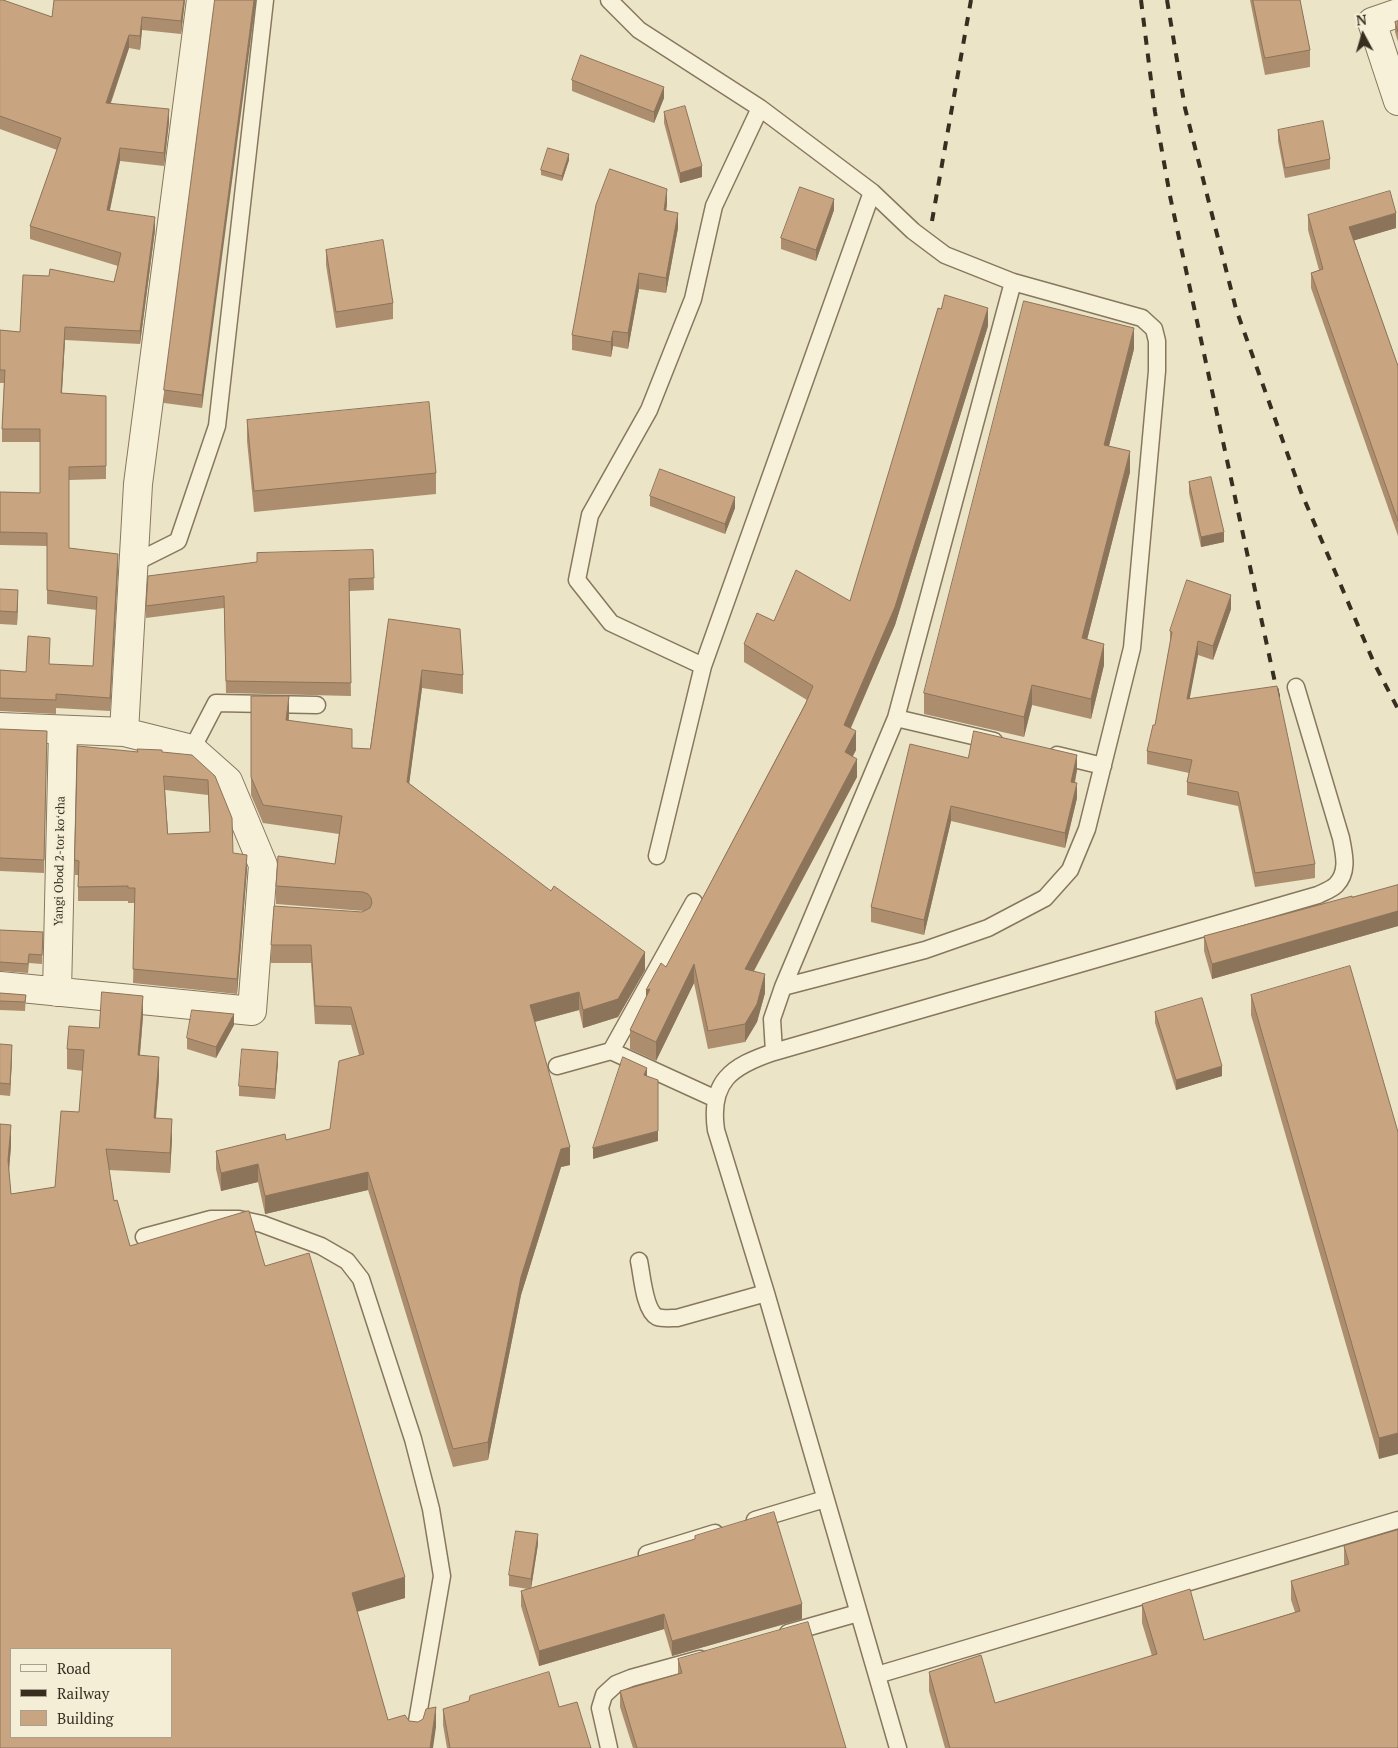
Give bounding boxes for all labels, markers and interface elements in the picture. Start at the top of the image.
north arrow [1338,10,1388,60]
text: N [1355,10,1368,30]
street label: Yangi Obod 2-tor koʻcha [52,796,68,926]
legend [10,1648,172,1738]
text: Road [57,1658,90,1678]
text: Railway [57,1683,109,1703]
text: Building [57,1708,114,1728]

